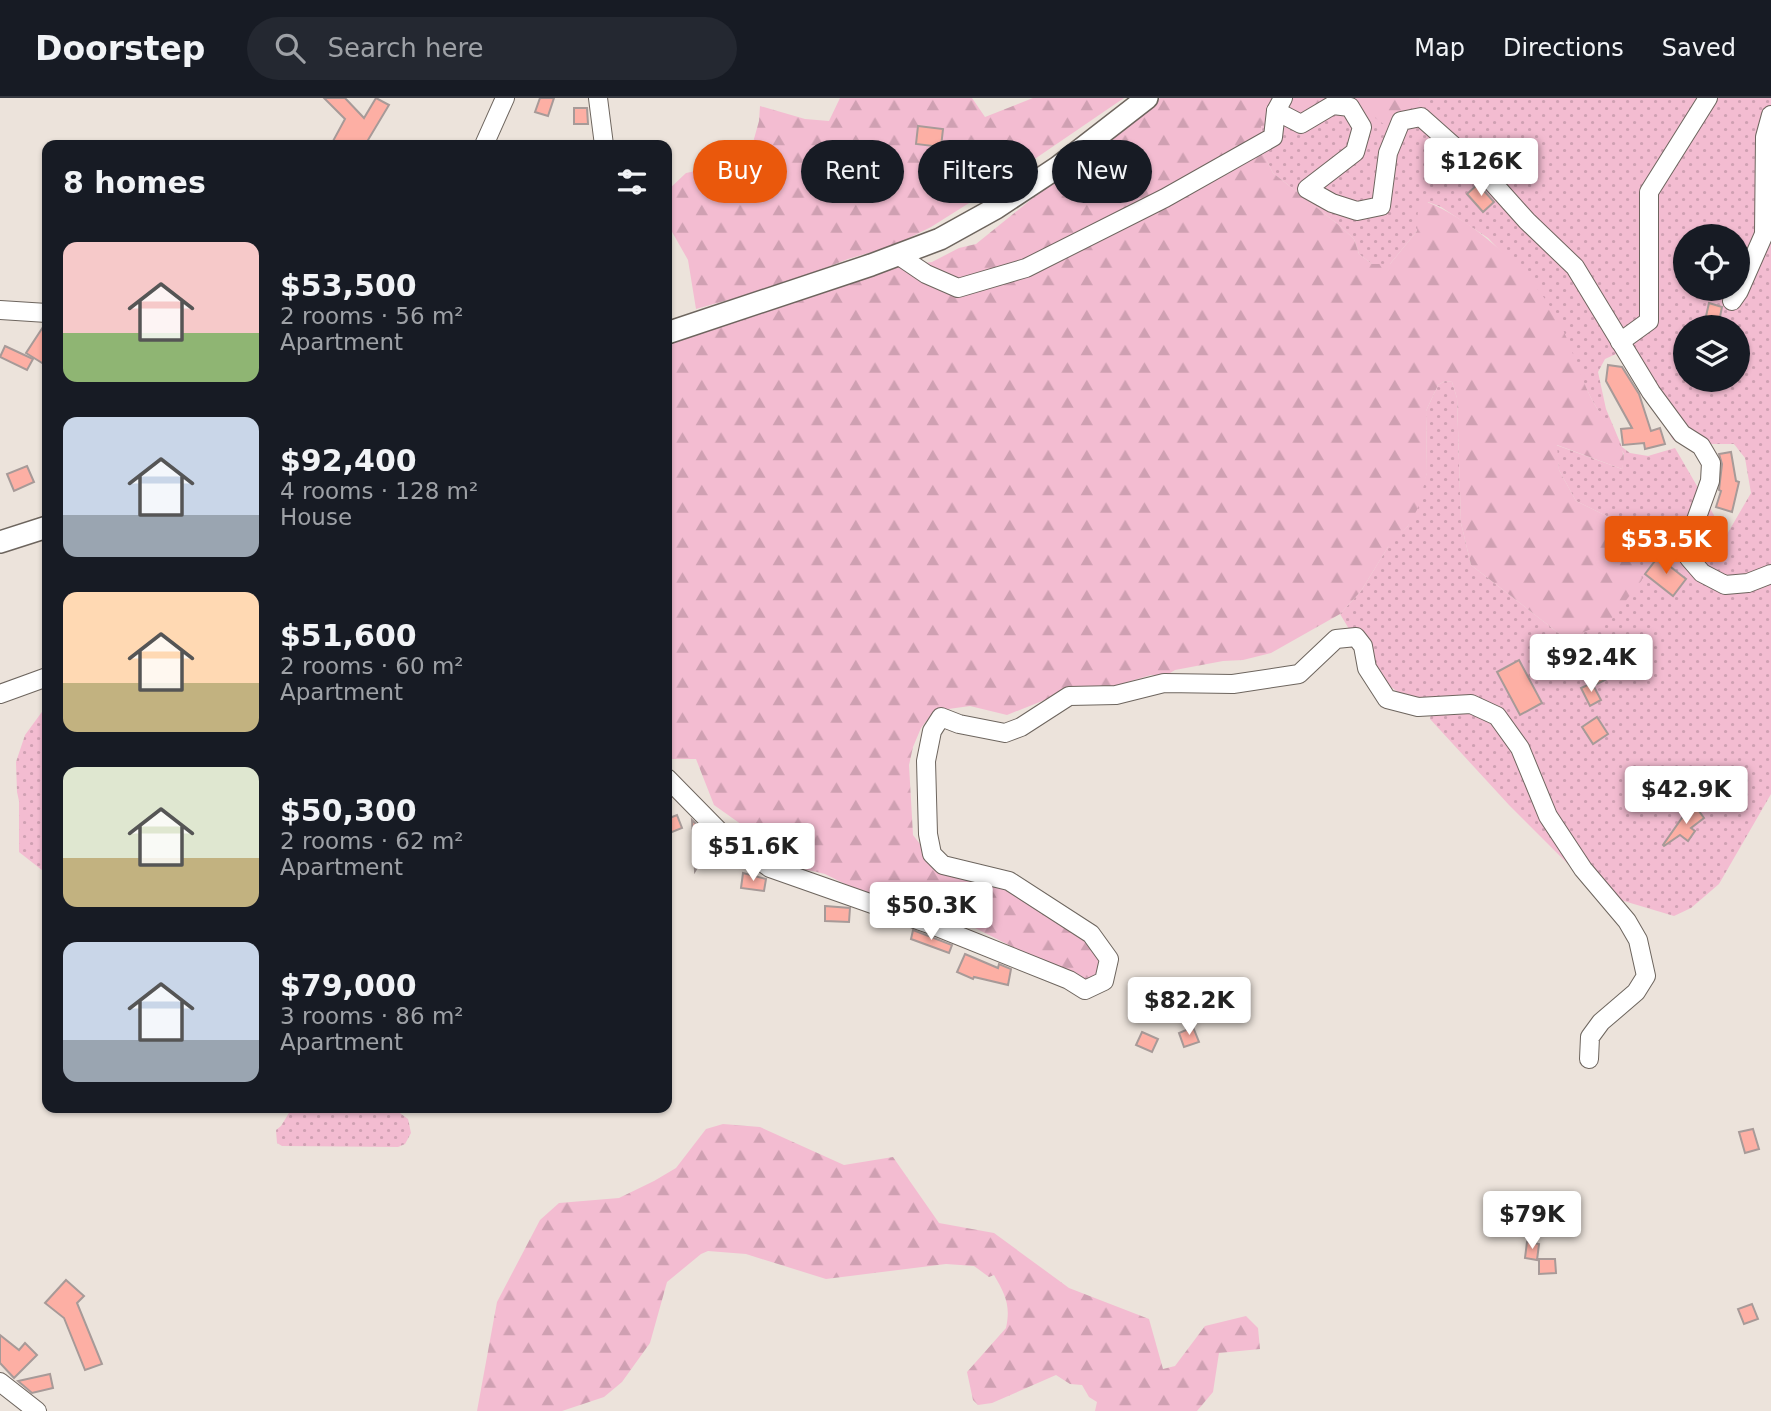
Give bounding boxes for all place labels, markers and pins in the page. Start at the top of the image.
pin: $126K [1432,139,1530,198]
pin: $53.5K [1609,517,1723,576]
pin: $92.4K [1534,634,1648,694]
pin: $42.9K [1629,766,1743,826]
pin: $51.6K [696,824,810,883]
pin: $50.3K [874,882,988,942]
pin: $82.2K [1132,978,1246,1037]
pin: $79K [1491,1192,1573,1251]

